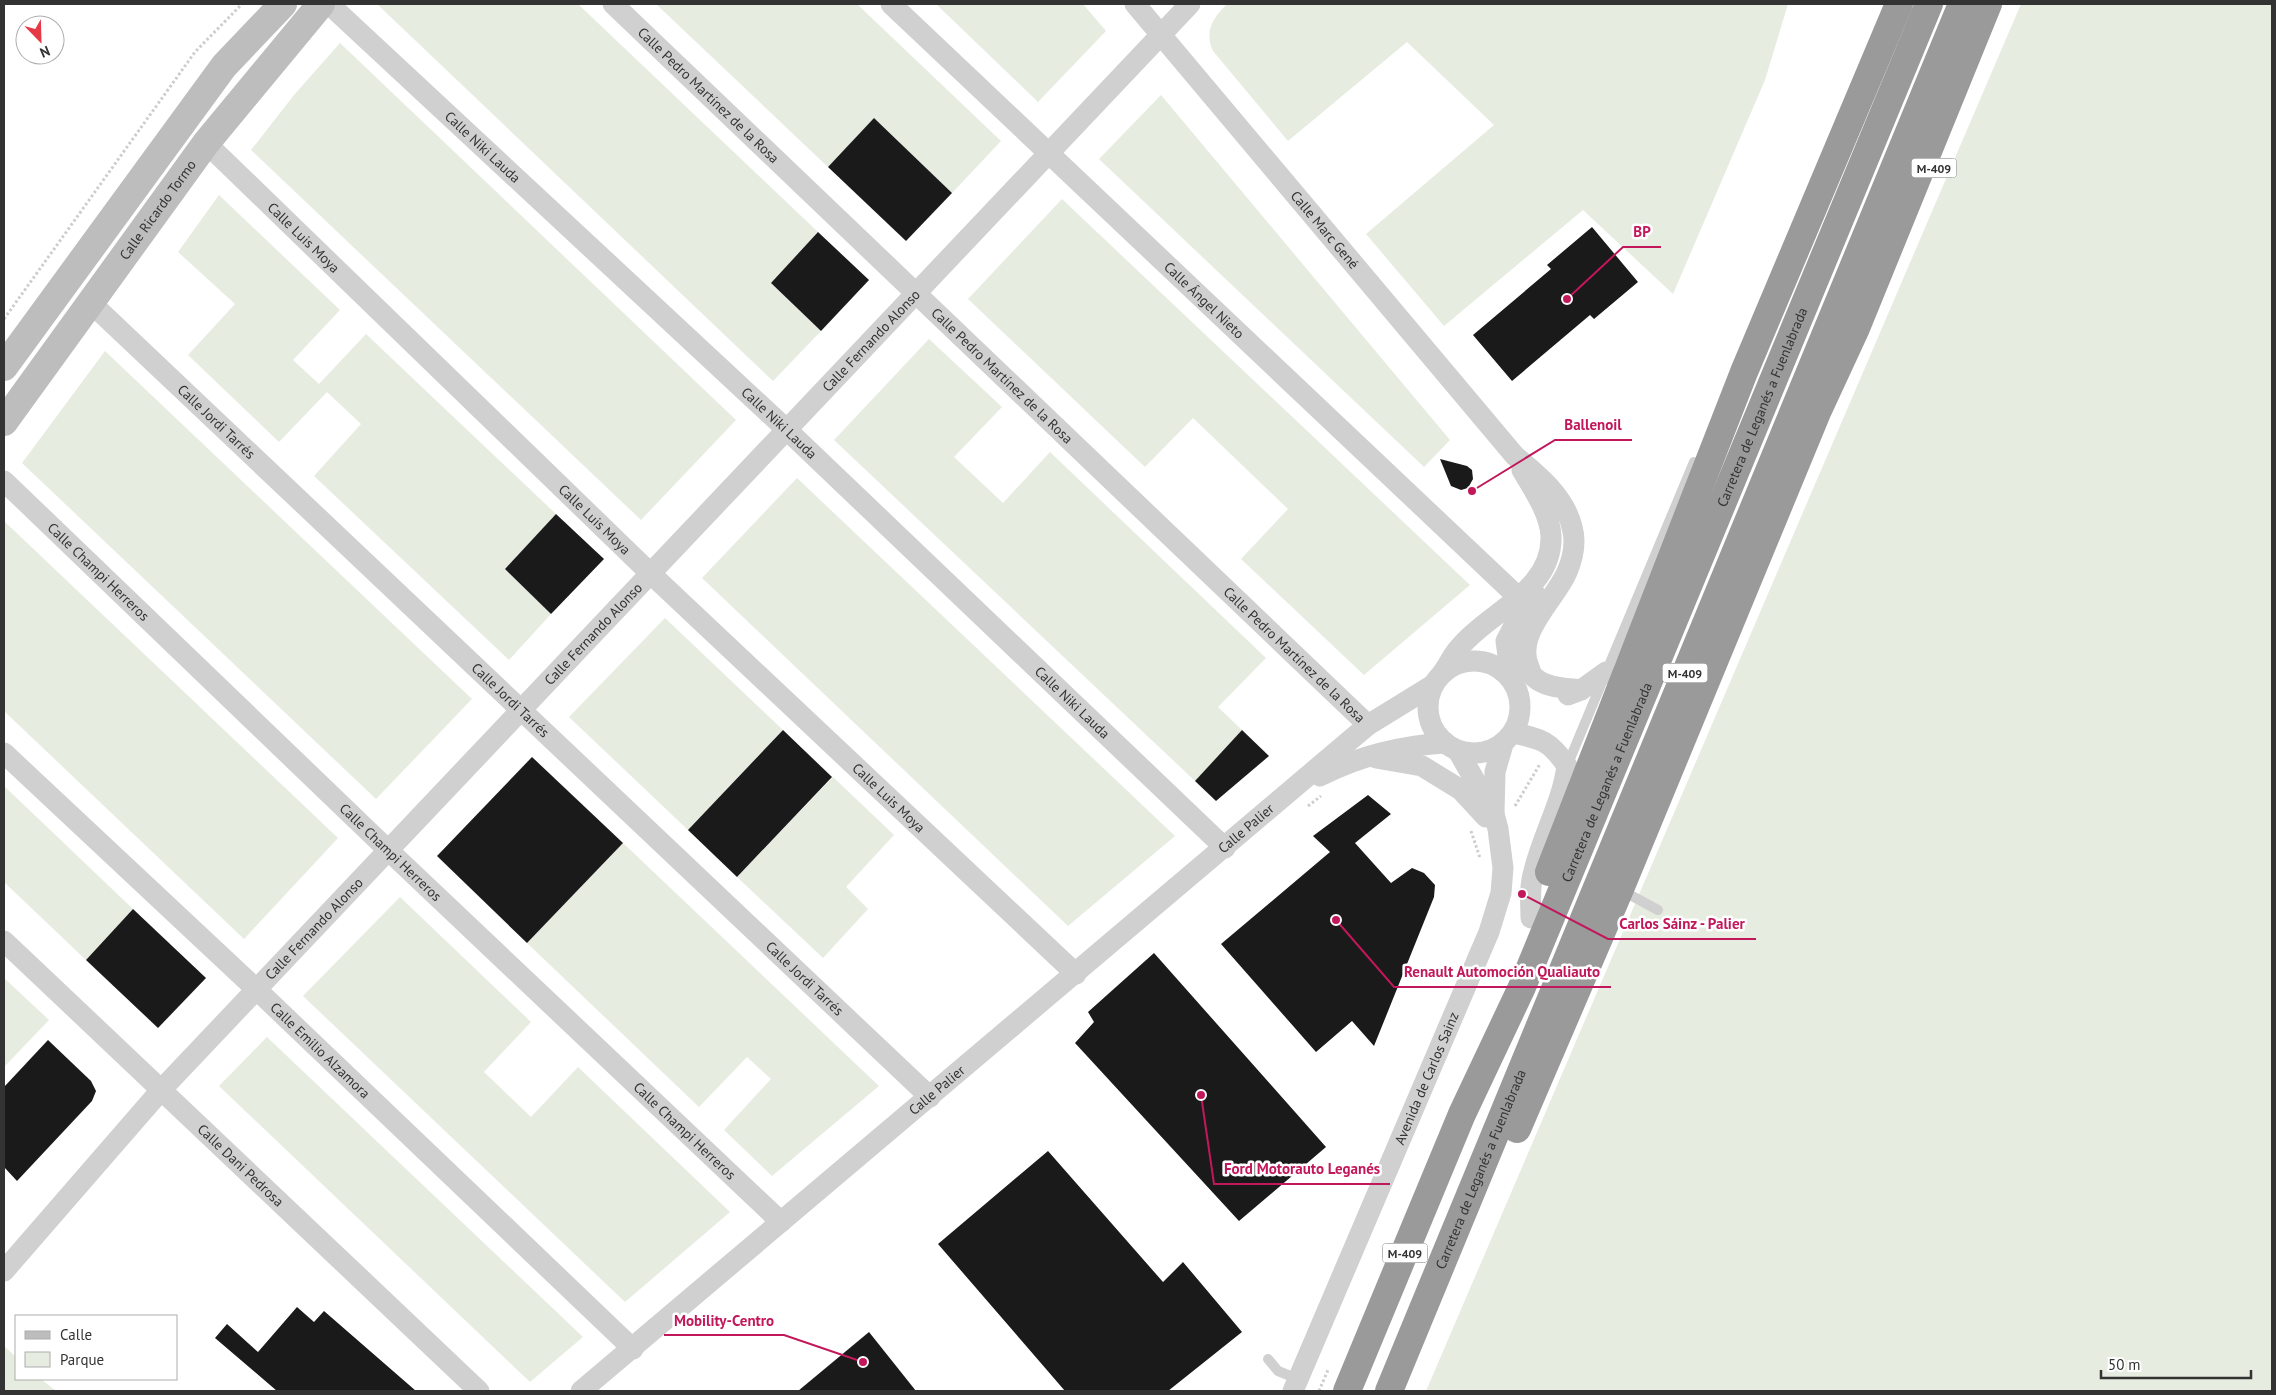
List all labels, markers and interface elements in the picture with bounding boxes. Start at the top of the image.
north arrow [15,15,65,65]
street label: Calle Pedro Martínez de la Rosa [634,23,783,167]
text: N [37,42,53,62]
street label: Calle Niki Lauda [441,107,525,187]
street label: Calle Ricardo Tormo [115,156,200,263]
road number: M-409 [1912,158,1956,178]
street label: Calle Marc Gené [1287,187,1363,273]
street label: Calle Luis Moya [264,199,344,277]
callout: BP [1623,217,1661,247]
text: BP [1633,222,1651,241]
street label: Calle Ángel Nieto [1160,258,1248,342]
street label: Calle Fernando Alonso [818,286,924,396]
street label: Calle Pedro Martínez de la Rosa [928,304,1077,447]
street label: Carretera de Leganés a Fuenlabrada [1713,305,1811,510]
street label: Calle Jordi Tarrés [174,380,259,463]
street label: Calle Niki Lauda [738,383,821,463]
callout: Ballenoil [1555,410,1632,440]
text: Ballenoil [1564,415,1622,434]
street label: Calle Luis Moya [555,480,635,558]
street label: Calle Champi Herreros [44,519,153,625]
street label: Calle Fernando Alonso [540,579,646,689]
street label: Calle Pedro Martínez de la Rosa [1220,583,1369,726]
street label: Calle Jordi Tarrés [468,659,553,741]
street label: Calle Niki Lauda [1031,662,1114,742]
road number: M-409 [1662,664,1708,682]
street label: Carretera de Leganés a Fuenlabrada [1557,680,1656,885]
street label: Calle Luis Moya [849,759,929,836]
street label: Calle Champi Herreros [336,799,446,905]
street label: Calle Palier [1214,799,1278,857]
street label: Calle Fernando Alonso [261,874,367,984]
callout: Carlos Sáinz - Palier [1608,909,1756,939]
text: Carlos Sáinz - Palier [1619,914,1746,933]
street label: Calle Jordi Tarrés [762,937,847,1020]
callout: Renault Automoción Qualiauto [1394,957,1611,987]
text: Renault Automoción Qualiauto [1404,962,1600,981]
street label: Calle Emilio Alzamora [267,998,374,1102]
street label: Avenida de Carlos Sainz [1390,1009,1463,1147]
street label: Calle Palier [905,1061,969,1119]
street label: Carretera de Leganés a Fuenlabrada [1431,1067,1530,1272]
street label: Calle Champi Herreros [630,1078,740,1184]
street label: Calle Dani Pedrosa [194,1120,288,1210]
callout: Ford Motorauto Leganés [1214,1154,1390,1184]
text: Ford Motorauto Leganés [1224,1159,1380,1178]
road number: M-409 [1382,1244,1428,1262]
callout: Mobility-Centro [664,1305,784,1335]
text: Mobility-Centro [674,1311,774,1330]
legend [15,1315,178,1380]
text: Calle [60,1325,92,1344]
scale bar [2101,1348,2251,1380]
text: Parque [60,1350,104,1369]
text: 50 m [2108,1355,2141,1374]

